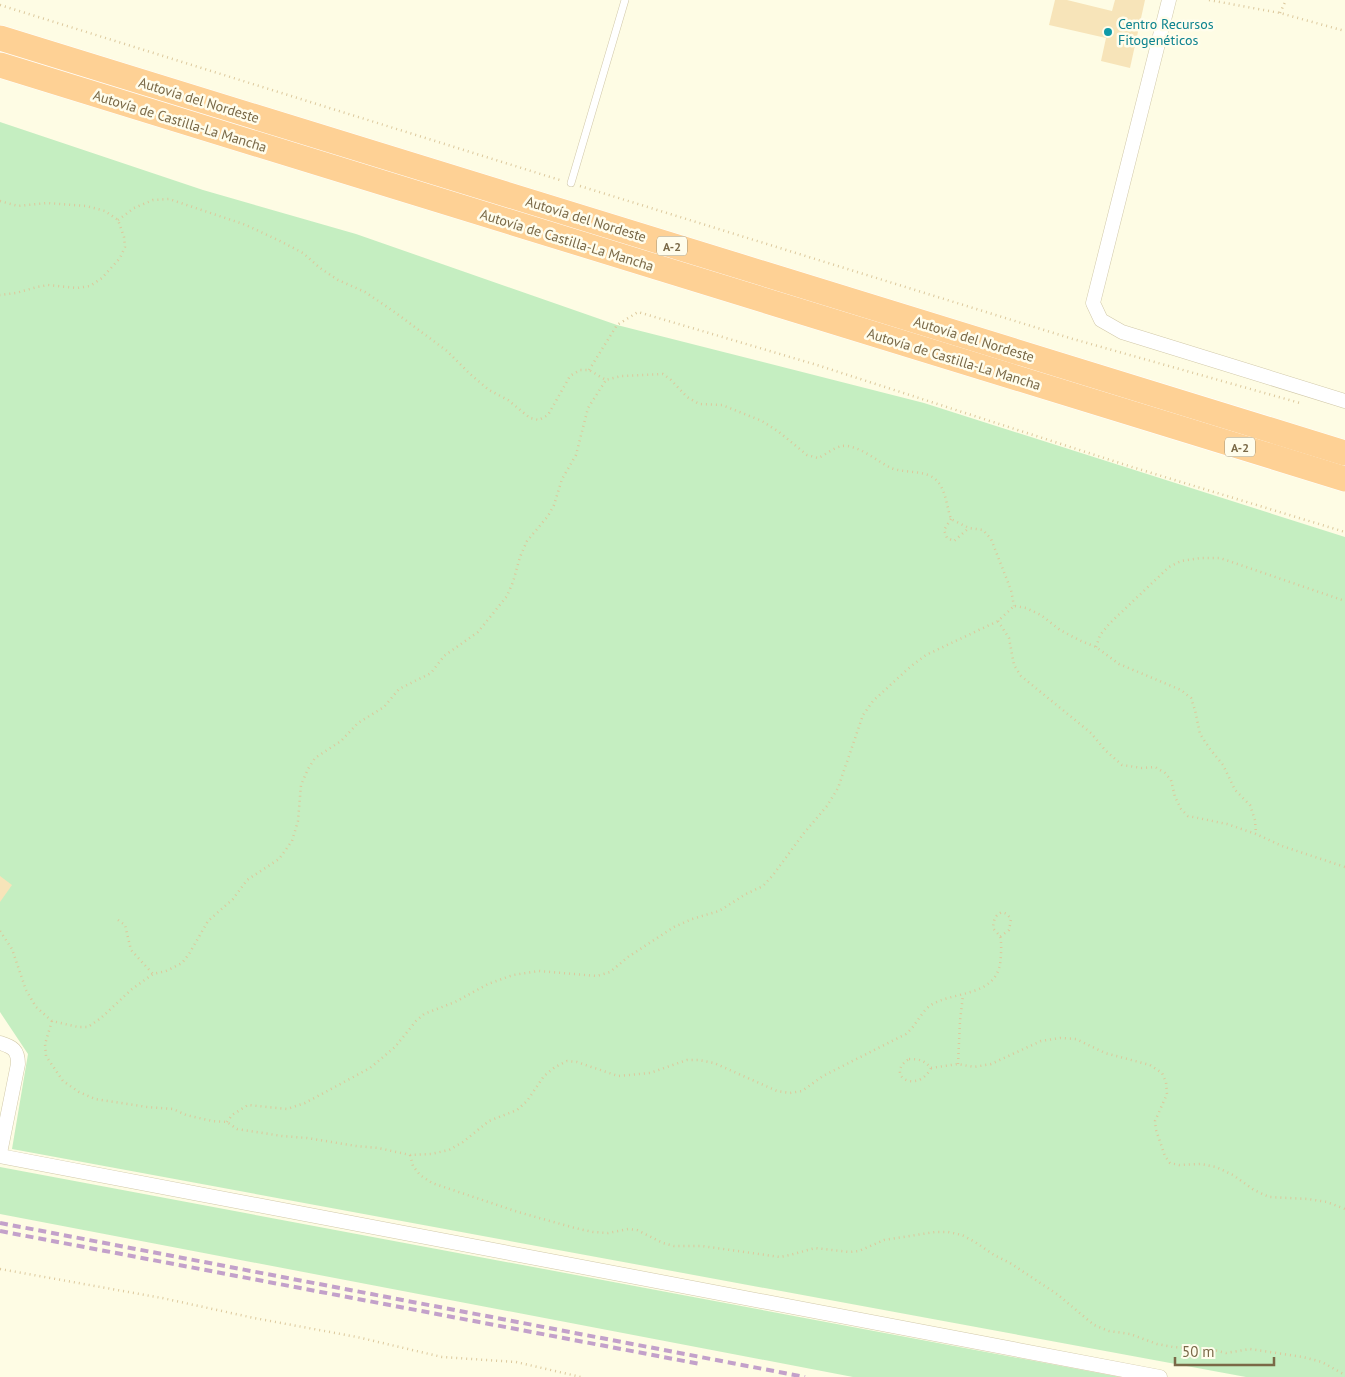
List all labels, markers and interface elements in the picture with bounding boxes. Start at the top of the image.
place label: Centro Recursos Fitogenéticos [1118,15,1214,49]
marker: Centro Recursos Fitogenéticos [1102,26,1114,38]
street label: Autovía del Nordeste [136,73,262,127]
street label: Autovía de Castilla-La Mancha [91,86,269,156]
street label: Autovía del Nordeste [523,192,649,246]
street label: Autovía de Castilla-La Mancha [478,205,656,275]
road number: A-2 [657,237,687,256]
street label: Autovía del Nordeste [911,312,1037,366]
street label: Autovía de Castilla-La Mancha [865,324,1043,394]
road number: A-2 [1225,438,1255,457]
scale bar [1175,1334,1274,1366]
text: 50 m [1182,1342,1215,1361]

